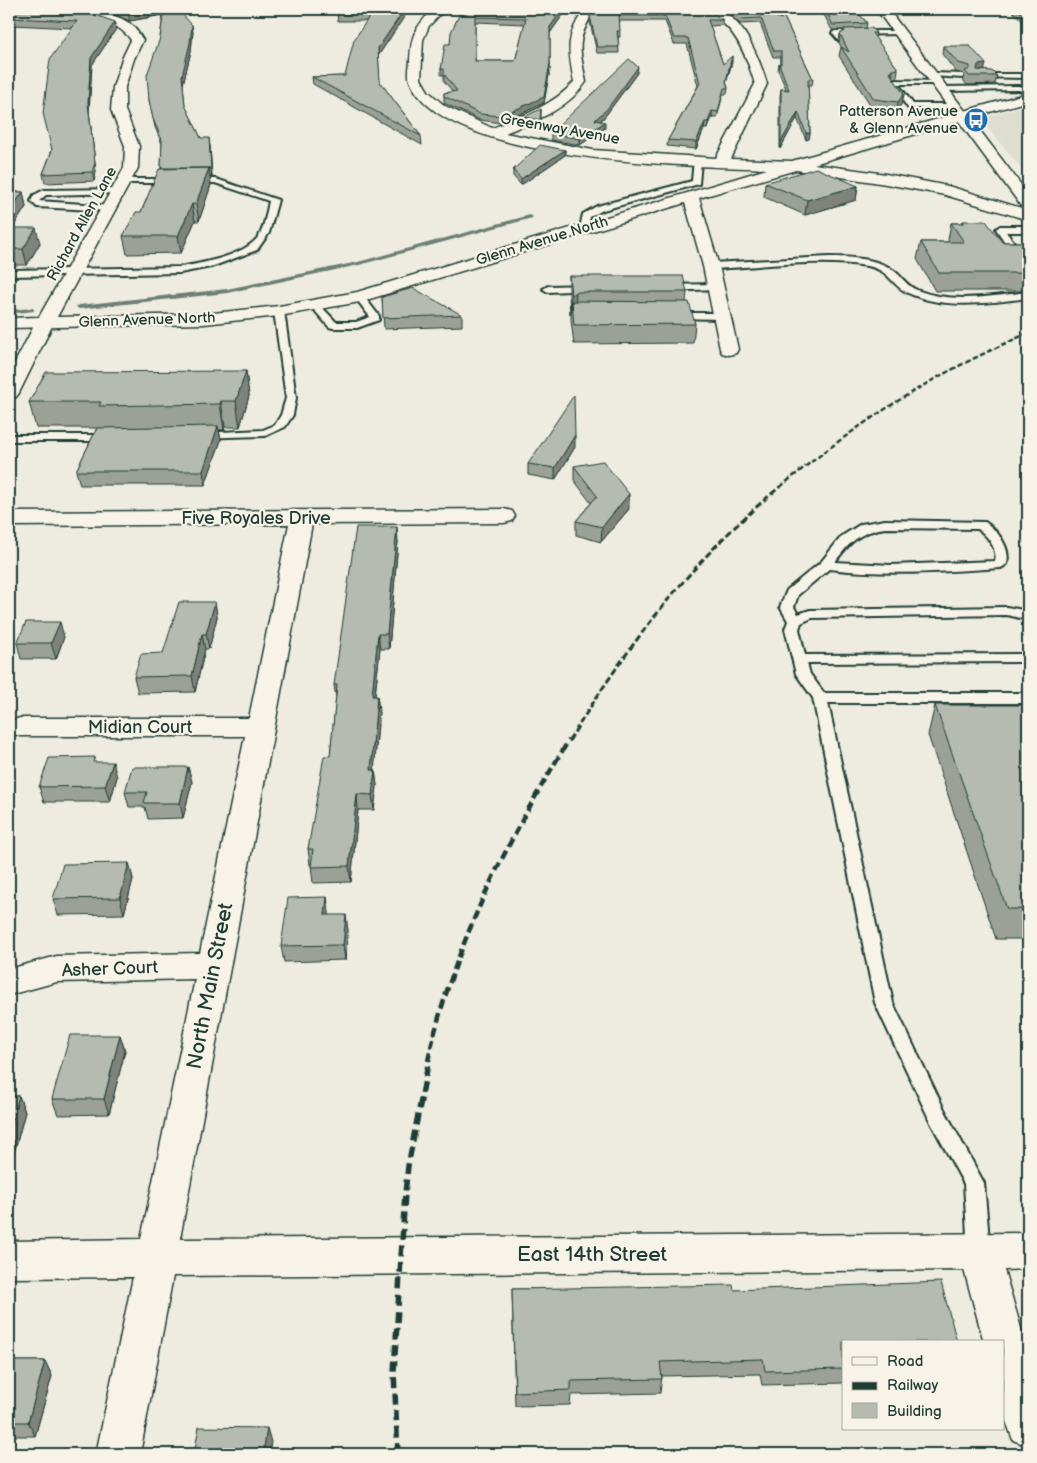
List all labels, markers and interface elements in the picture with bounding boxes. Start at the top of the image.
place label: Patterson Avenue & Glenn Avenue [839,102,958,138]
bus stop icon: Patterson Avenue & Glenn Avenue [963,107,989,133]
street label: Greenway Avenue [499,109,621,149]
street label: Richard Allen Lane [43,163,121,285]
street label: Glenn Avenue North [474,212,610,270]
street label: Glenn Avenue North [78,308,216,332]
street label: Five Royales Drive [181,508,331,529]
street label: Midian Court [88,717,193,738]
street label: North Main Street [182,900,238,1071]
street label: Asher Court [61,957,159,981]
street label: East 14th Street [517,1242,668,1267]
legend [842,1340,1004,1430]
text: Road [887,1352,923,1371]
text: Railway [887,1376,938,1395]
text: Building [887,1402,942,1421]

